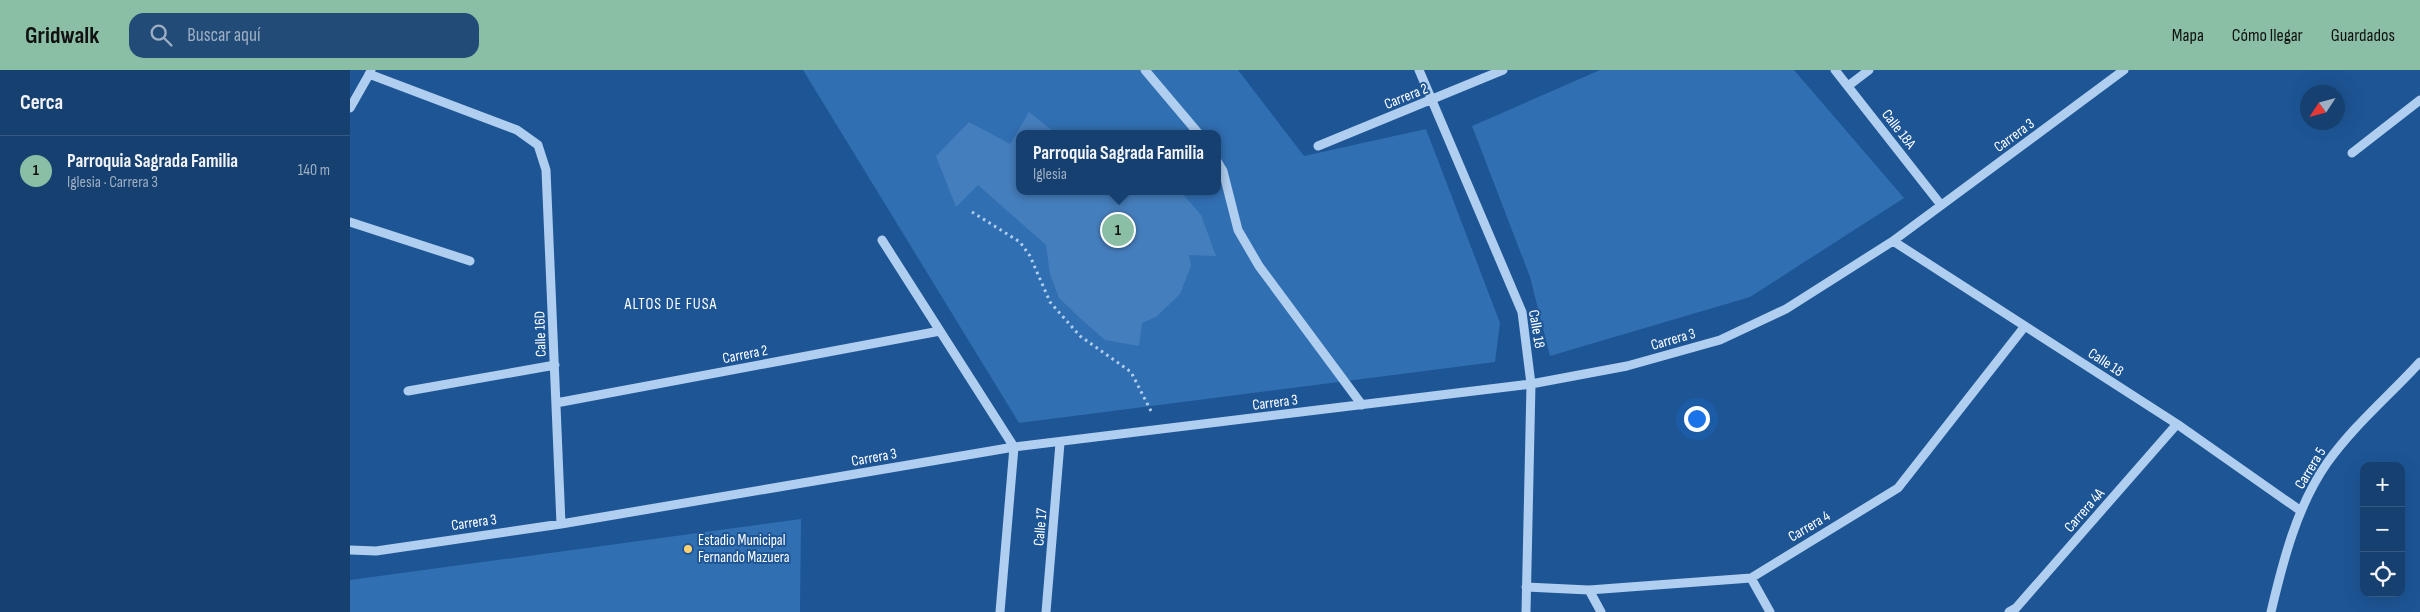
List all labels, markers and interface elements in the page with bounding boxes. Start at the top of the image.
search box [129,13,479,58]
text: Gridwalk [25,21,99,50]
icon: search [147,21,175,49]
text: Buscar aquí [187,24,260,47]
text: Mapa [2172,25,2204,46]
text: Cómo llegar [2232,25,2303,46]
text: Guardados [2331,25,2395,46]
street label: Carrera 2 [1381,79,1431,114]
north arrow [2300,85,2345,130]
text: Cerca [20,90,63,115]
street label: Calle 18A [1877,106,1920,153]
street label: Carrera 3 [1990,114,2038,157]
popup [1016,130,1221,195]
text: Parroquia Sagrada Familia [1033,142,1204,165]
text: Parroquia Sagrada Familia [67,150,238,173]
text: 1 [33,161,39,180]
text: 140 m [298,161,330,180]
text: Iglesia [1033,165,1067,184]
text: Iglesia · Carrera 3 [67,173,158,192]
pin: 1 [1102,211,1134,249]
district label: ALTOS DE FUSA [624,295,717,314]
street label: Calle 18 [1524,308,1549,350]
street label: Calle 16D [530,311,551,357]
street label: Carrera 3 [1649,324,1698,355]
street label: Carrera 2 [721,341,769,368]
street label: Calle 18 [2084,344,2127,381]
street label: Carrera 3 [1251,390,1299,415]
your location [1684,406,1710,432]
street label: Carrera 3 [850,444,898,471]
street label: Carrera 5 [2291,444,2330,493]
map controls [2360,462,2405,597]
button: + [2360,462,2405,507]
street label: Carrera 4A [2060,484,2109,536]
street label: Calle 17 [1029,507,1052,547]
street label: Carrera 4 [1785,507,1834,546]
button: − [2360,507,2405,552]
street label: Carrera 3 [450,510,498,535]
place label: Estadio Municipal Fernando Mazuera [698,531,790,567]
marker: Estadio Municipal Fernando Mazuera [682,543,694,555]
button: locate [2360,552,2405,597]

